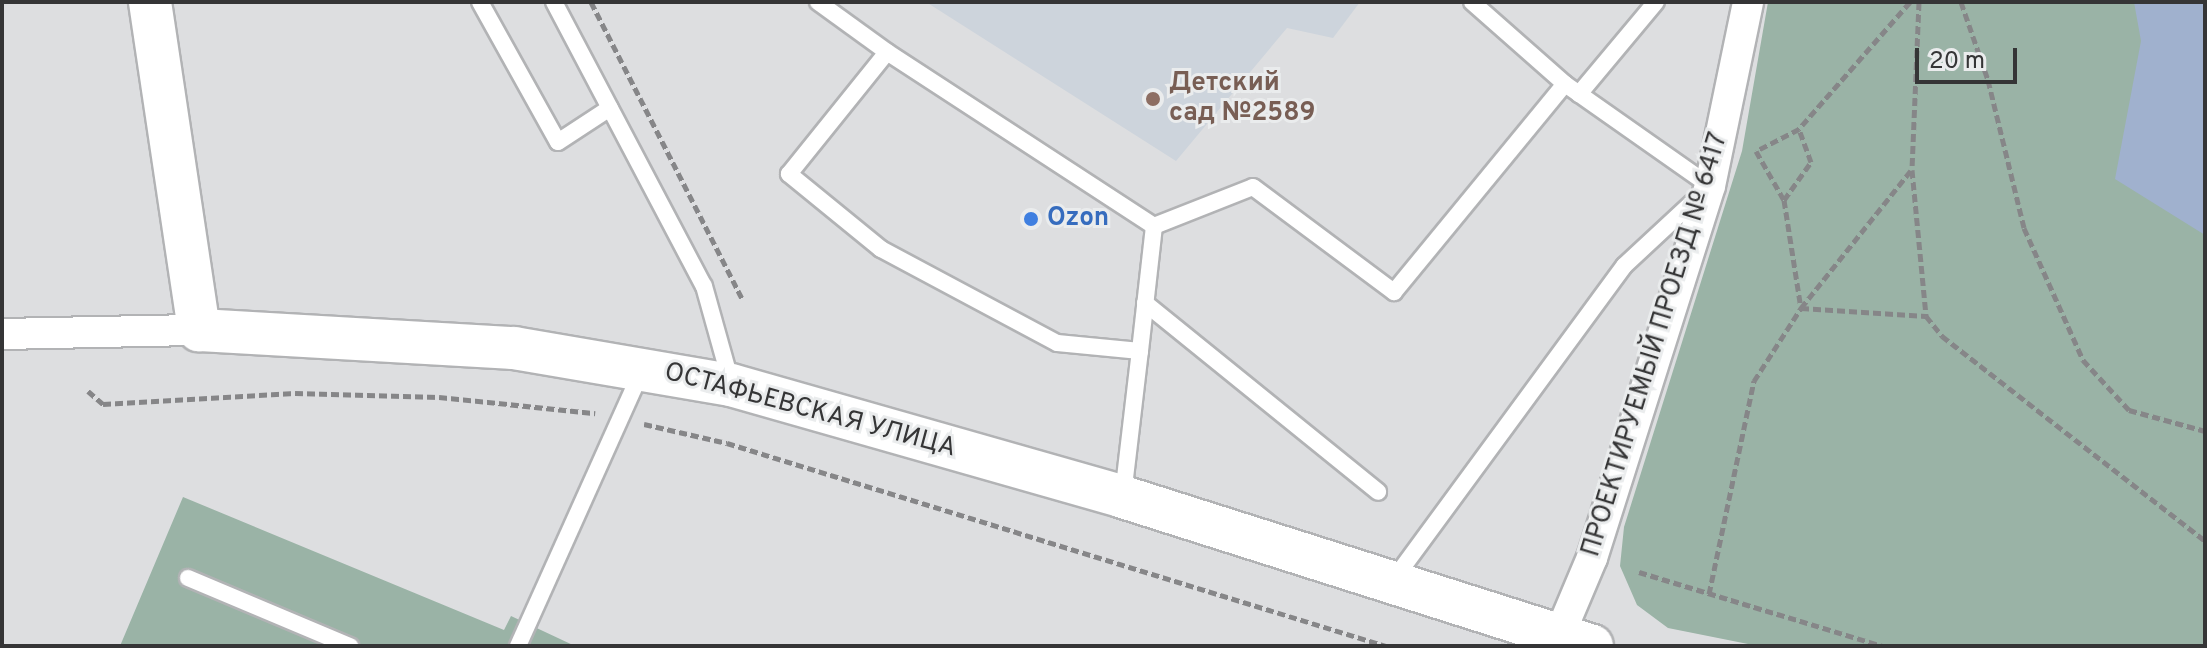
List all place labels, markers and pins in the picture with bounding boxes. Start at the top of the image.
place label: Детский сад №2589 [1169,68,1316,130]
marker: Детский сад №2589 [1144,90,1162,108]
place label: Ozon [1047,203,1109,235]
marker: Ozon [1022,210,1040,228]

